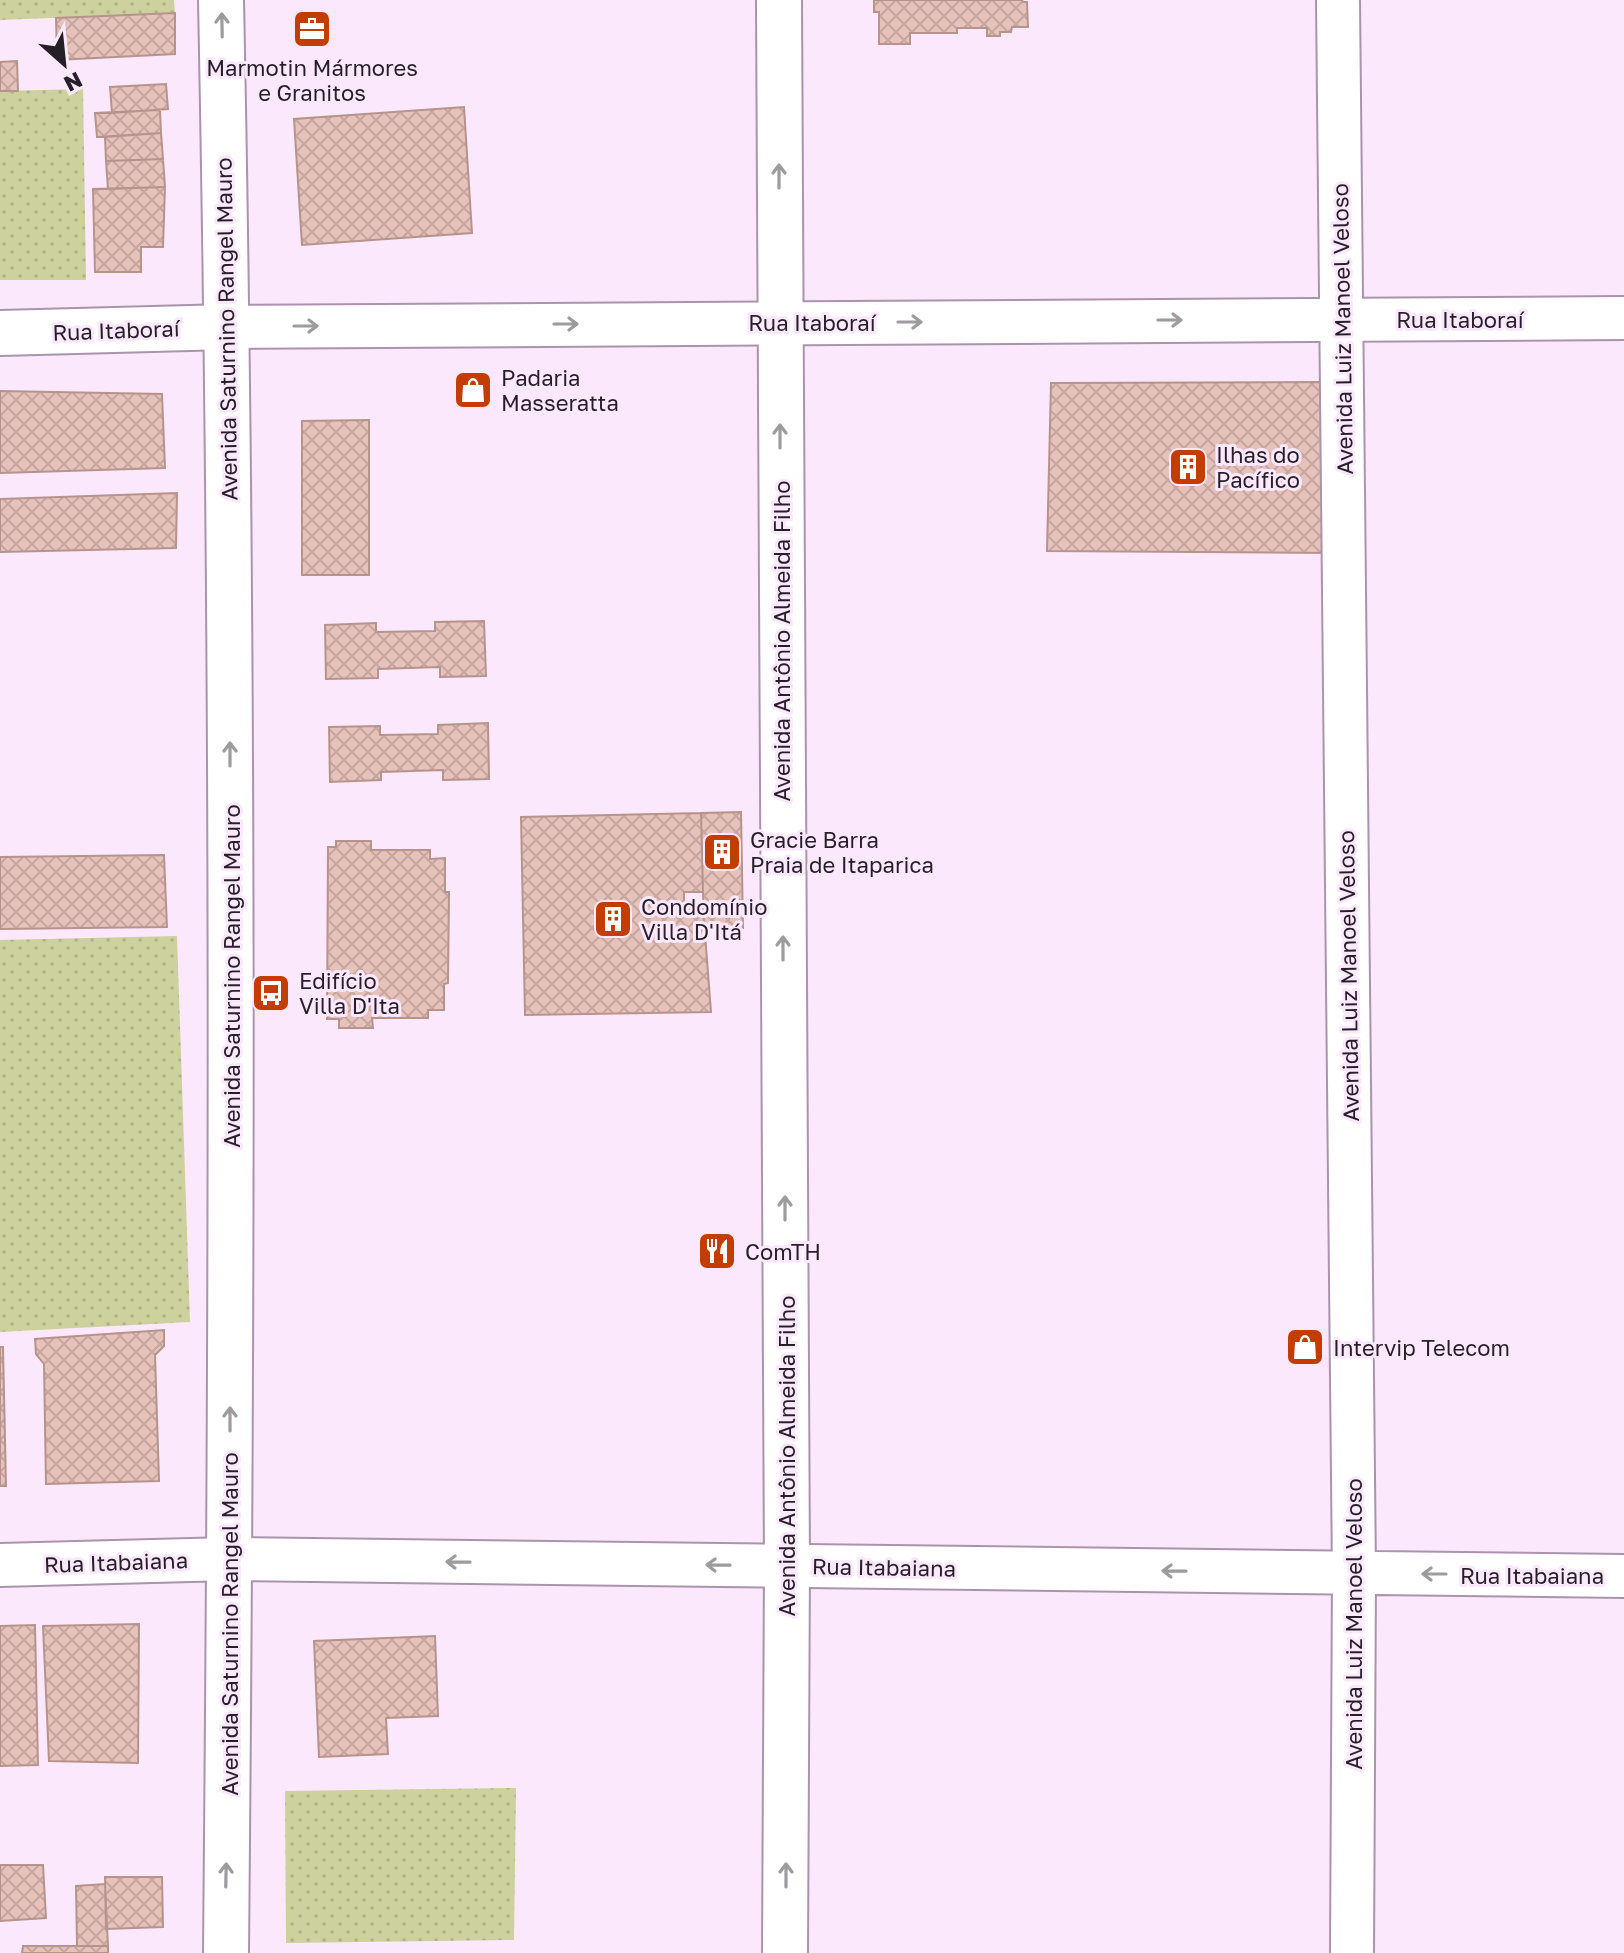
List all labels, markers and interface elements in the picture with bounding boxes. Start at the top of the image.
office icon: Marmotin Mármores e Granitos [291,8,333,50]
one-way arrow [214,12,230,39]
north arrow [24,24,104,104]
place label: Marmotin Mármores e Granitos [206,54,418,106]
text: N [60,66,87,98]
street label: Avenida Saturnino Rangel Mauro [210,157,242,501]
one-way arrow [771,163,787,190]
street label: Avenida Luiz Manoel Veloso [1326,183,1358,475]
street label: Rua Itaboraí [1396,306,1526,333]
street label: Rua Itaboraí [748,309,878,336]
one-way arrow [1156,312,1183,328]
street label: Rua Itaboraí [52,314,182,346]
one-way arrow [896,314,923,330]
one-way arrow [552,316,579,332]
one-way arrow [292,318,319,334]
place label: Padaria Masseratta [501,364,619,416]
shop icon: Padaria Masseratta [452,369,494,411]
one-way arrow [772,423,788,450]
place label: Ilhas do Pacífico [1216,441,1300,493]
building icon: Ilhas do Pacífico [1167,446,1209,488]
street label: Avenida Antônio Almeida Filho [768,481,795,801]
one-way arrow [222,741,238,768]
street label: Avenida Saturnino Rangel Mauro [218,804,245,1148]
place label: Gracie Barra Praia de Itaparica [750,826,934,878]
street label: Avenida Luiz Manoel Veloso [1332,830,1364,1122]
building icon: Gracie Barra Praia de Itaparica [701,831,743,873]
place label: Condomínio Villa D'Itá [641,893,767,945]
building icon: Condomínio Villa D'Itá [592,898,634,940]
one-way arrow [775,935,791,962]
place label: Edifício Villa D'Ita [299,967,400,1019]
bus stop icon: Edifício Villa D'Ita [250,972,292,1014]
one-way arrow [777,1195,793,1222]
restaurant icon: ComTH [696,1230,738,1272]
place label: ComTH [745,1238,821,1265]
street label: Avenida Antônio Almeida Filho [773,1296,800,1616]
shop icon: Intervip Telecom [1284,1326,1326,1368]
place label: Intervip Telecom [1333,1334,1510,1361]
one-way arrow [222,1406,238,1433]
street label: Avenida Saturnino Rangel Mauro [216,1452,243,1796]
street label: Avenida Luiz Manoel Veloso [1340,1478,1367,1770]
street label: Rua Itabaiana [43,1546,189,1578]
street label: Rua Itabaiana [812,1552,956,1582]
one-way arrow [445,1554,472,1570]
one-way arrow [705,1558,732,1573]
street label: Rua Itabaiana [1460,1562,1604,1589]
one-way arrow [1161,1563,1188,1579]
one-way arrow [1421,1566,1448,1582]
one-way arrow [219,1862,234,1889]
one-way arrow [778,1862,794,1889]

